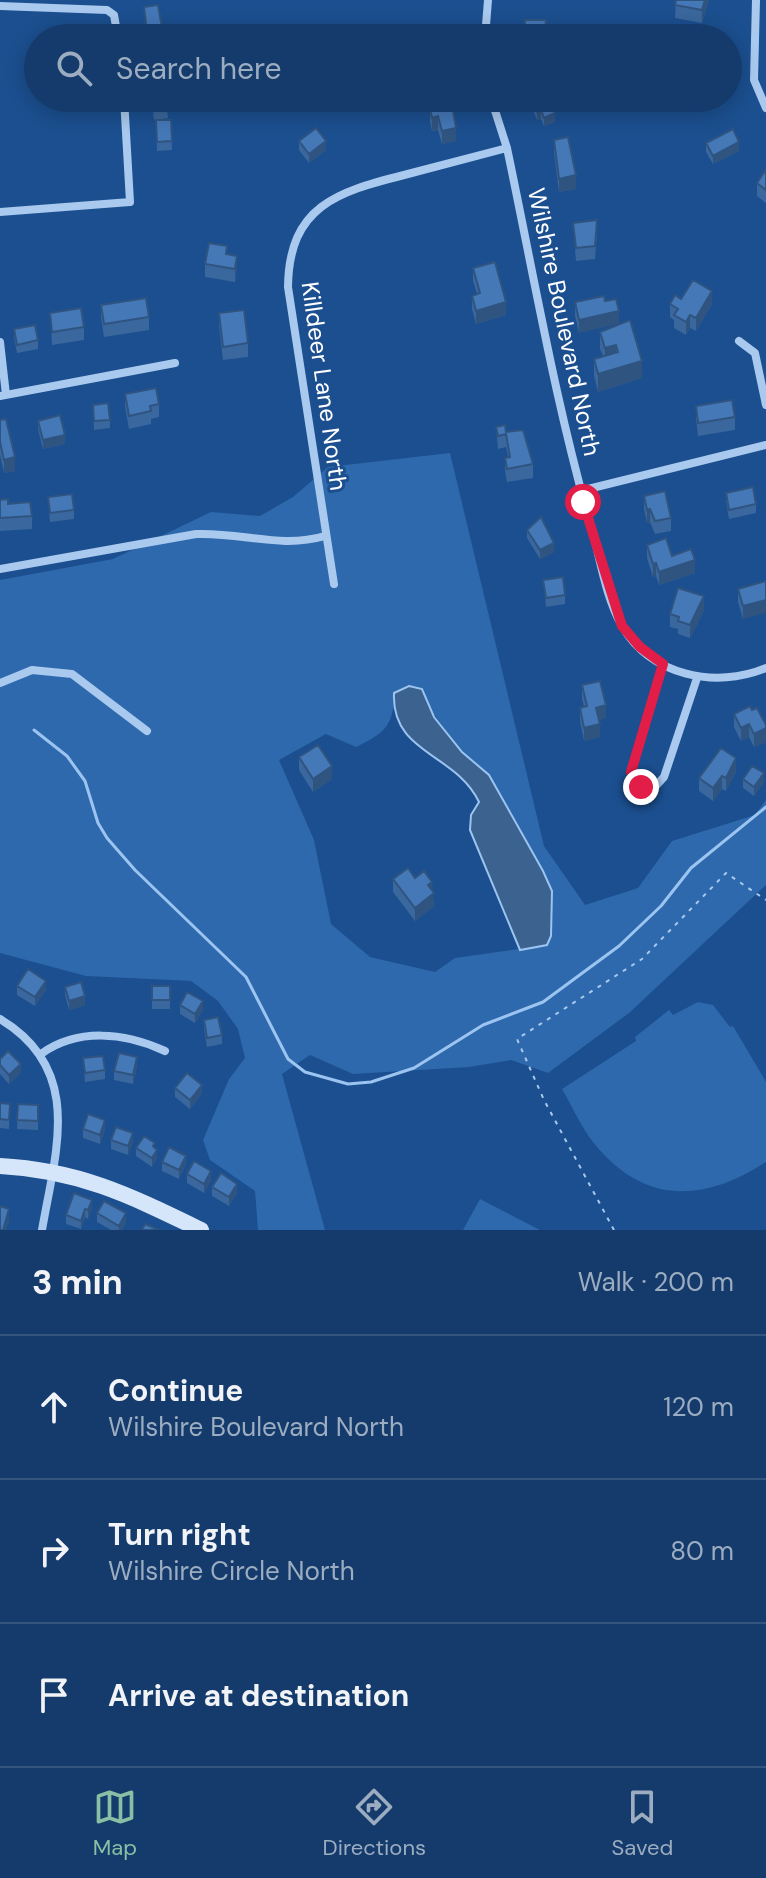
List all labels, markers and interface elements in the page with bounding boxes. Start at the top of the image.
search box [24,24,742,112]
icon: search [52,46,96,90]
text: Search here [116,49,282,88]
street label: Wilshire Boulevard North [521,185,608,459]
street label: Killdeer Lane North [295,280,354,492]
route start [565,484,601,520]
route end [623,769,659,805]
text: 3 min [32,1260,123,1305]
text: Walk · 200 m [578,1265,734,1299]
text: Continue [108,1371,243,1410]
icon: ahead [32,1385,76,1429]
text: 120 m [663,1390,734,1424]
text: Wilshire Boulevard North [108,1410,404,1444]
text: Turn right [108,1515,251,1554]
icon: right [32,1529,76,1573]
text: 80 m [670,1534,734,1568]
text: Wilshire Circle North [108,1554,355,1588]
icon: arrive [32,1673,76,1717]
text: Arrive at destination [108,1676,409,1715]
tab: Map [93,1785,137,1862]
tab: Directions [323,1785,426,1862]
tab: Saved [612,1785,673,1862]

